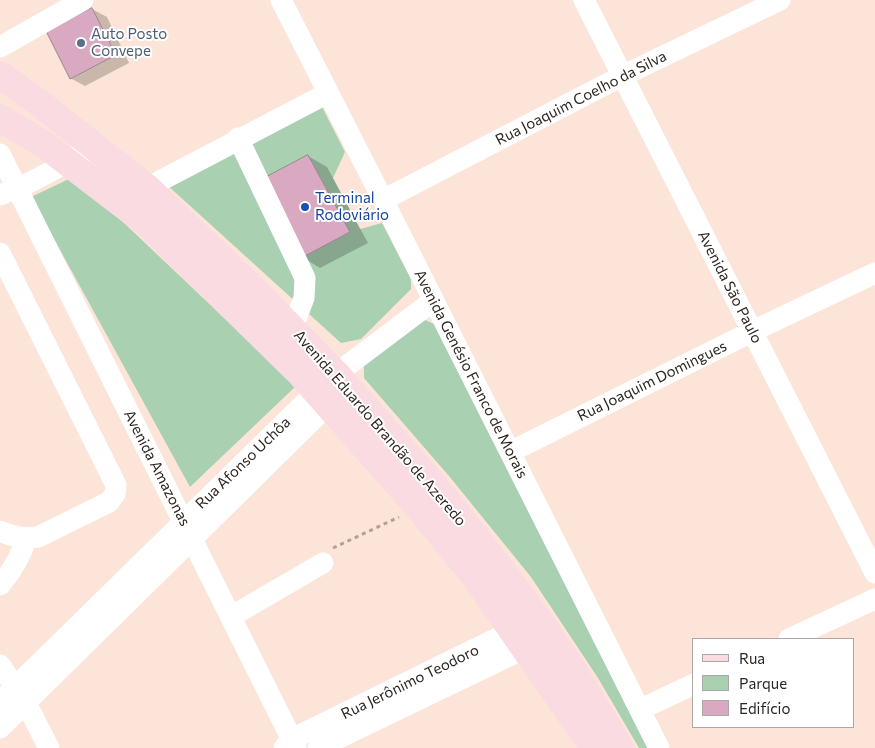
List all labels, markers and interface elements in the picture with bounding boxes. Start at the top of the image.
place label: Auto Posto Convepe [91,25,167,60]
marker: Auto Posto Convepe [75,37,87,49]
street label: Rua Joaquim Coelho da Silva [492,47,670,149]
place label: Terminal Rodoviário [315,189,389,224]
marker: Terminal Rodoviário [299,201,311,213]
street label: Avenida São Paulo [694,228,766,346]
street label: Avenida Genésio Franco de Morais [410,267,532,481]
street label: Avenida Eduardo Brandão de Azeredo [290,326,470,530]
street label: Rua Joaquim Domingues [574,337,730,425]
street label: Avenida Amazonas [120,407,194,529]
street label: Rua Afonso Uchôa [192,413,294,513]
legend [692,638,855,728]
street label: Rua Jerônimo Teodoro [338,641,482,723]
text: Rua [739,649,765,667]
text: Parque [739,674,787,692]
text: Edifício [739,699,790,717]

